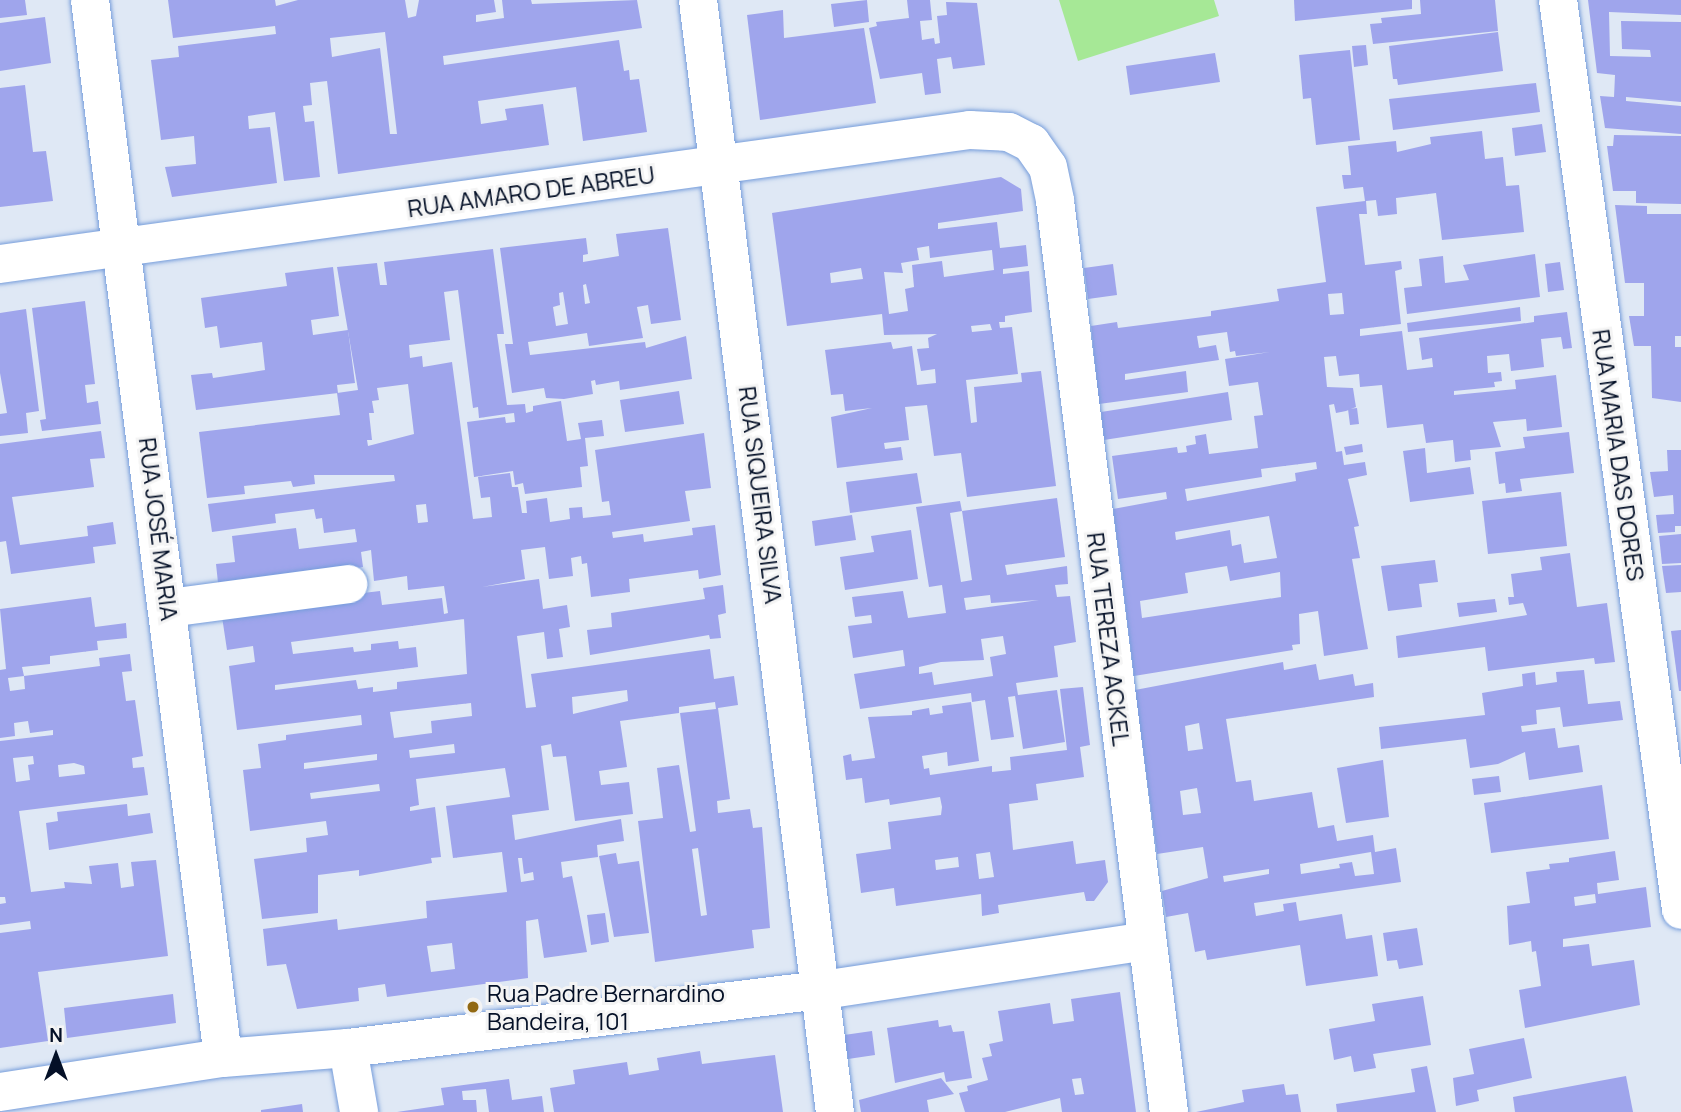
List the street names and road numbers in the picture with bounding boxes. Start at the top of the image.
street label: RUA AMARO DE ABREU [406,159,656,223]
street label: RUA MARIA DAS DORES [1587,327,1651,583]
street label: RUA SIQUEIRA SILVA [733,385,789,605]
street label: RUA JOSÉ MARIA [133,436,185,622]
street label: RUA TEREZA ACKEL [1082,531,1136,747]

